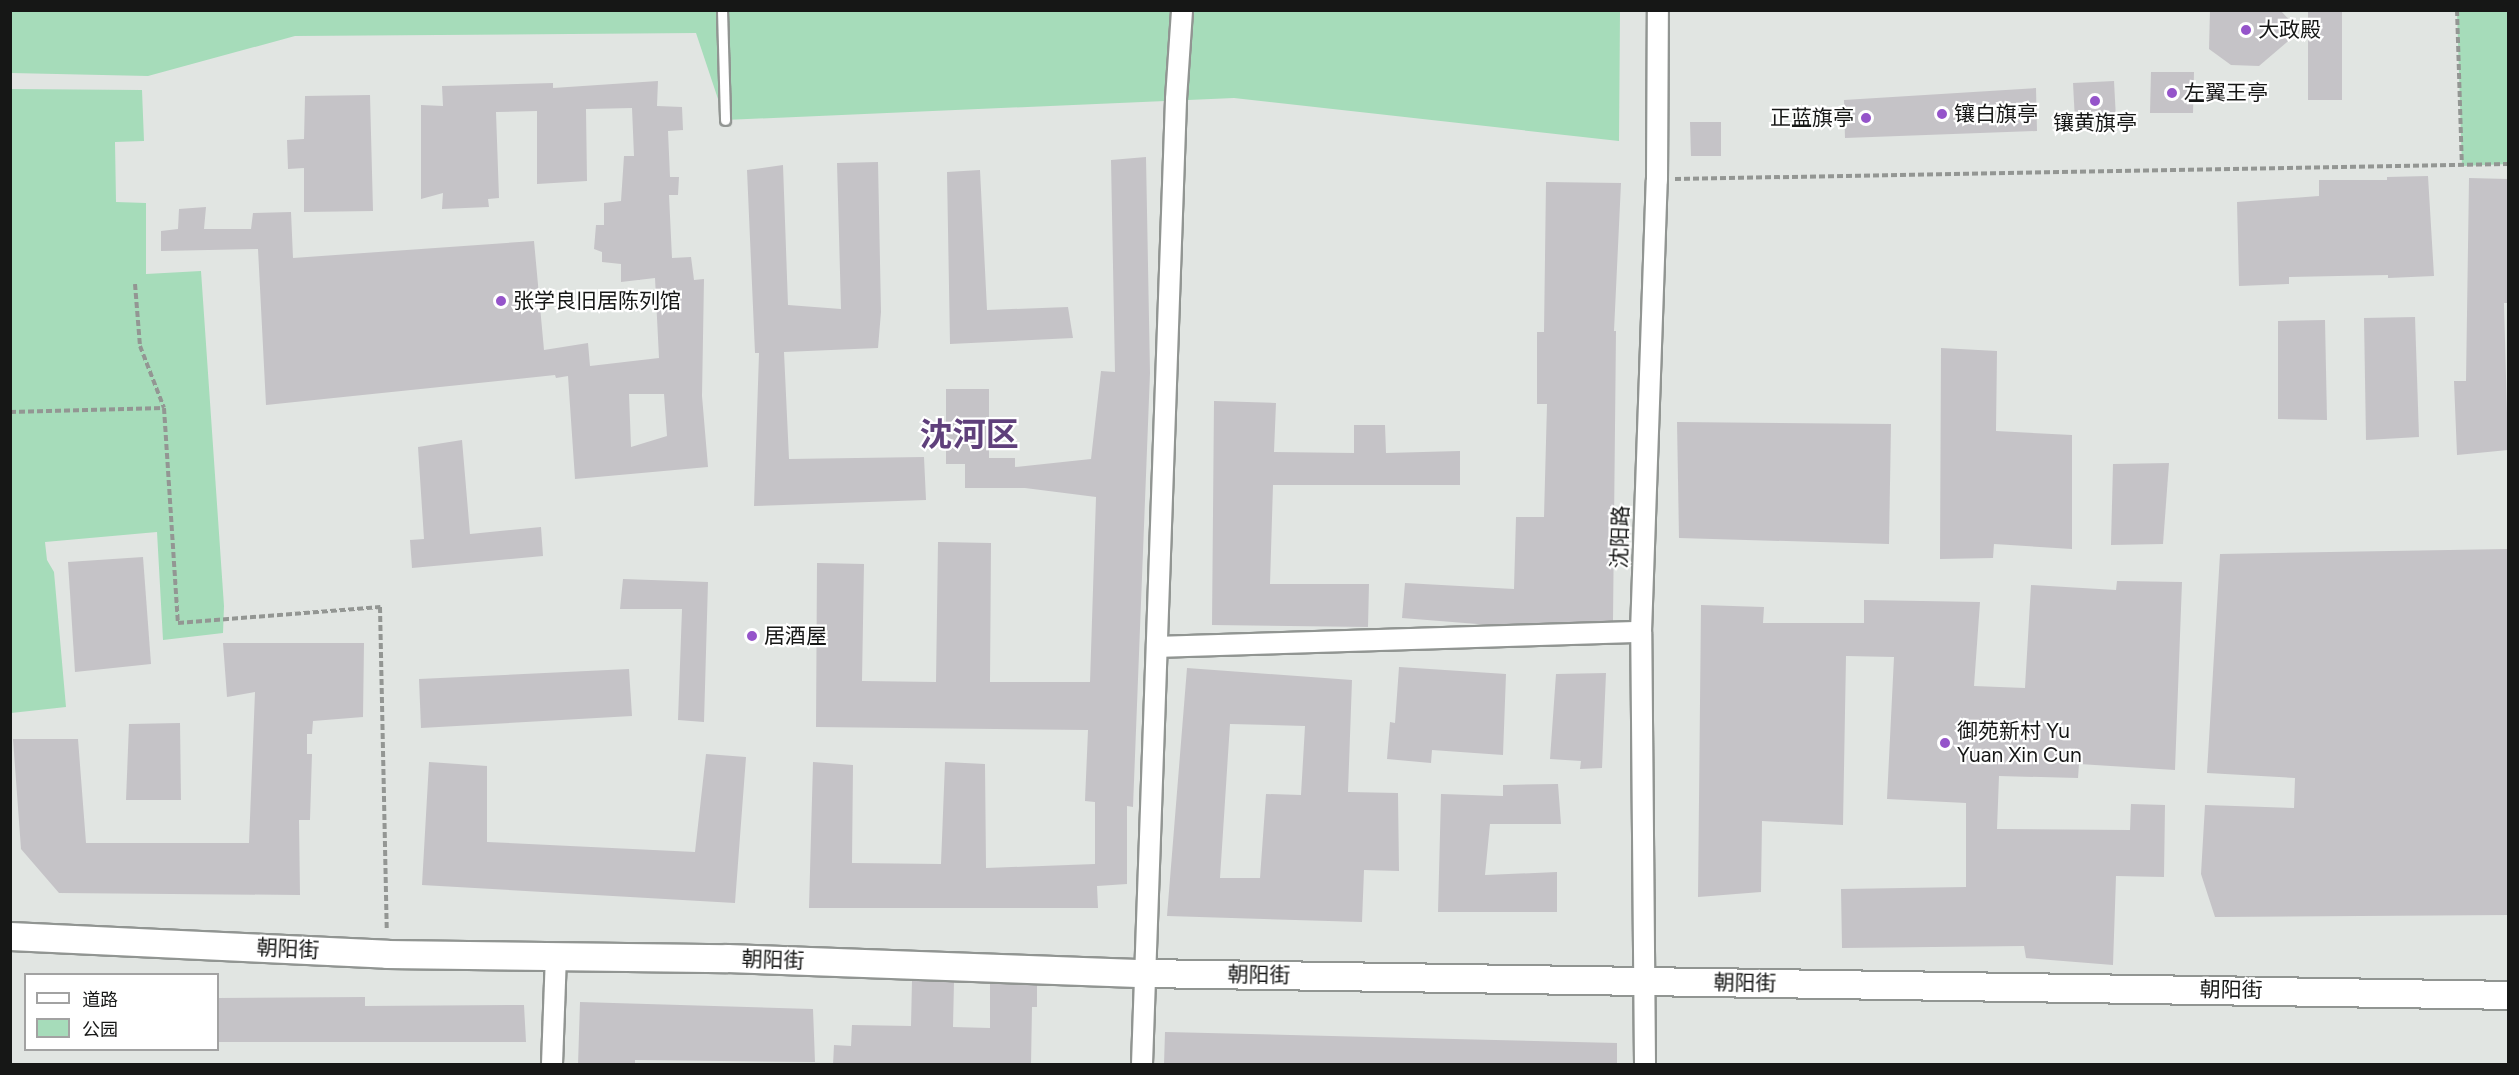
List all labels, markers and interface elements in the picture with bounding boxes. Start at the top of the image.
place label: 大政殿 [2258,17,2321,43]
marker: 大政殿 [2239,23,2253,37]
place label: 左翼王亭 [2184,80,2268,106]
marker: 左翼王亭 [2165,86,2179,100]
marker: 镶黄旗亭 [2088,94,2102,108]
place label: 镶白旗亭 [1954,101,2038,127]
place label: 正蓝旗亭 [1770,105,1854,131]
marker: 镶白旗亭 [1935,107,1949,121]
place label: 镶黄旗亭 [2053,110,2137,136]
marker: 正蓝旗亭 [1859,111,1873,125]
place label: 张学良旧居陈列馆 [513,288,681,314]
marker: 张学良旧居陈列馆 [494,294,508,308]
district label: 沈河区 [920,415,1018,455]
street label: 沈阳路 [1606,505,1634,569]
place label: 居酒屋 [764,623,827,649]
marker: 居酒屋 [745,629,759,643]
place label: 御苑新村 Yu Yuan Xin Cun [1957,718,2082,768]
marker: 御苑新村 Yu Yuan Xin Cun [1938,736,1952,750]
street label: 朝阳街 [256,935,320,963]
street label: 朝阳街 [741,946,805,974]
street label: 朝阳街 [1227,962,1291,988]
street label: 朝阳街 [1713,970,1777,996]
legend [24,973,219,1051]
street label: 朝阳街 [2199,977,2263,1003]
text: 道路 [82,989,118,1011]
text: 公园 [82,1019,118,1041]

